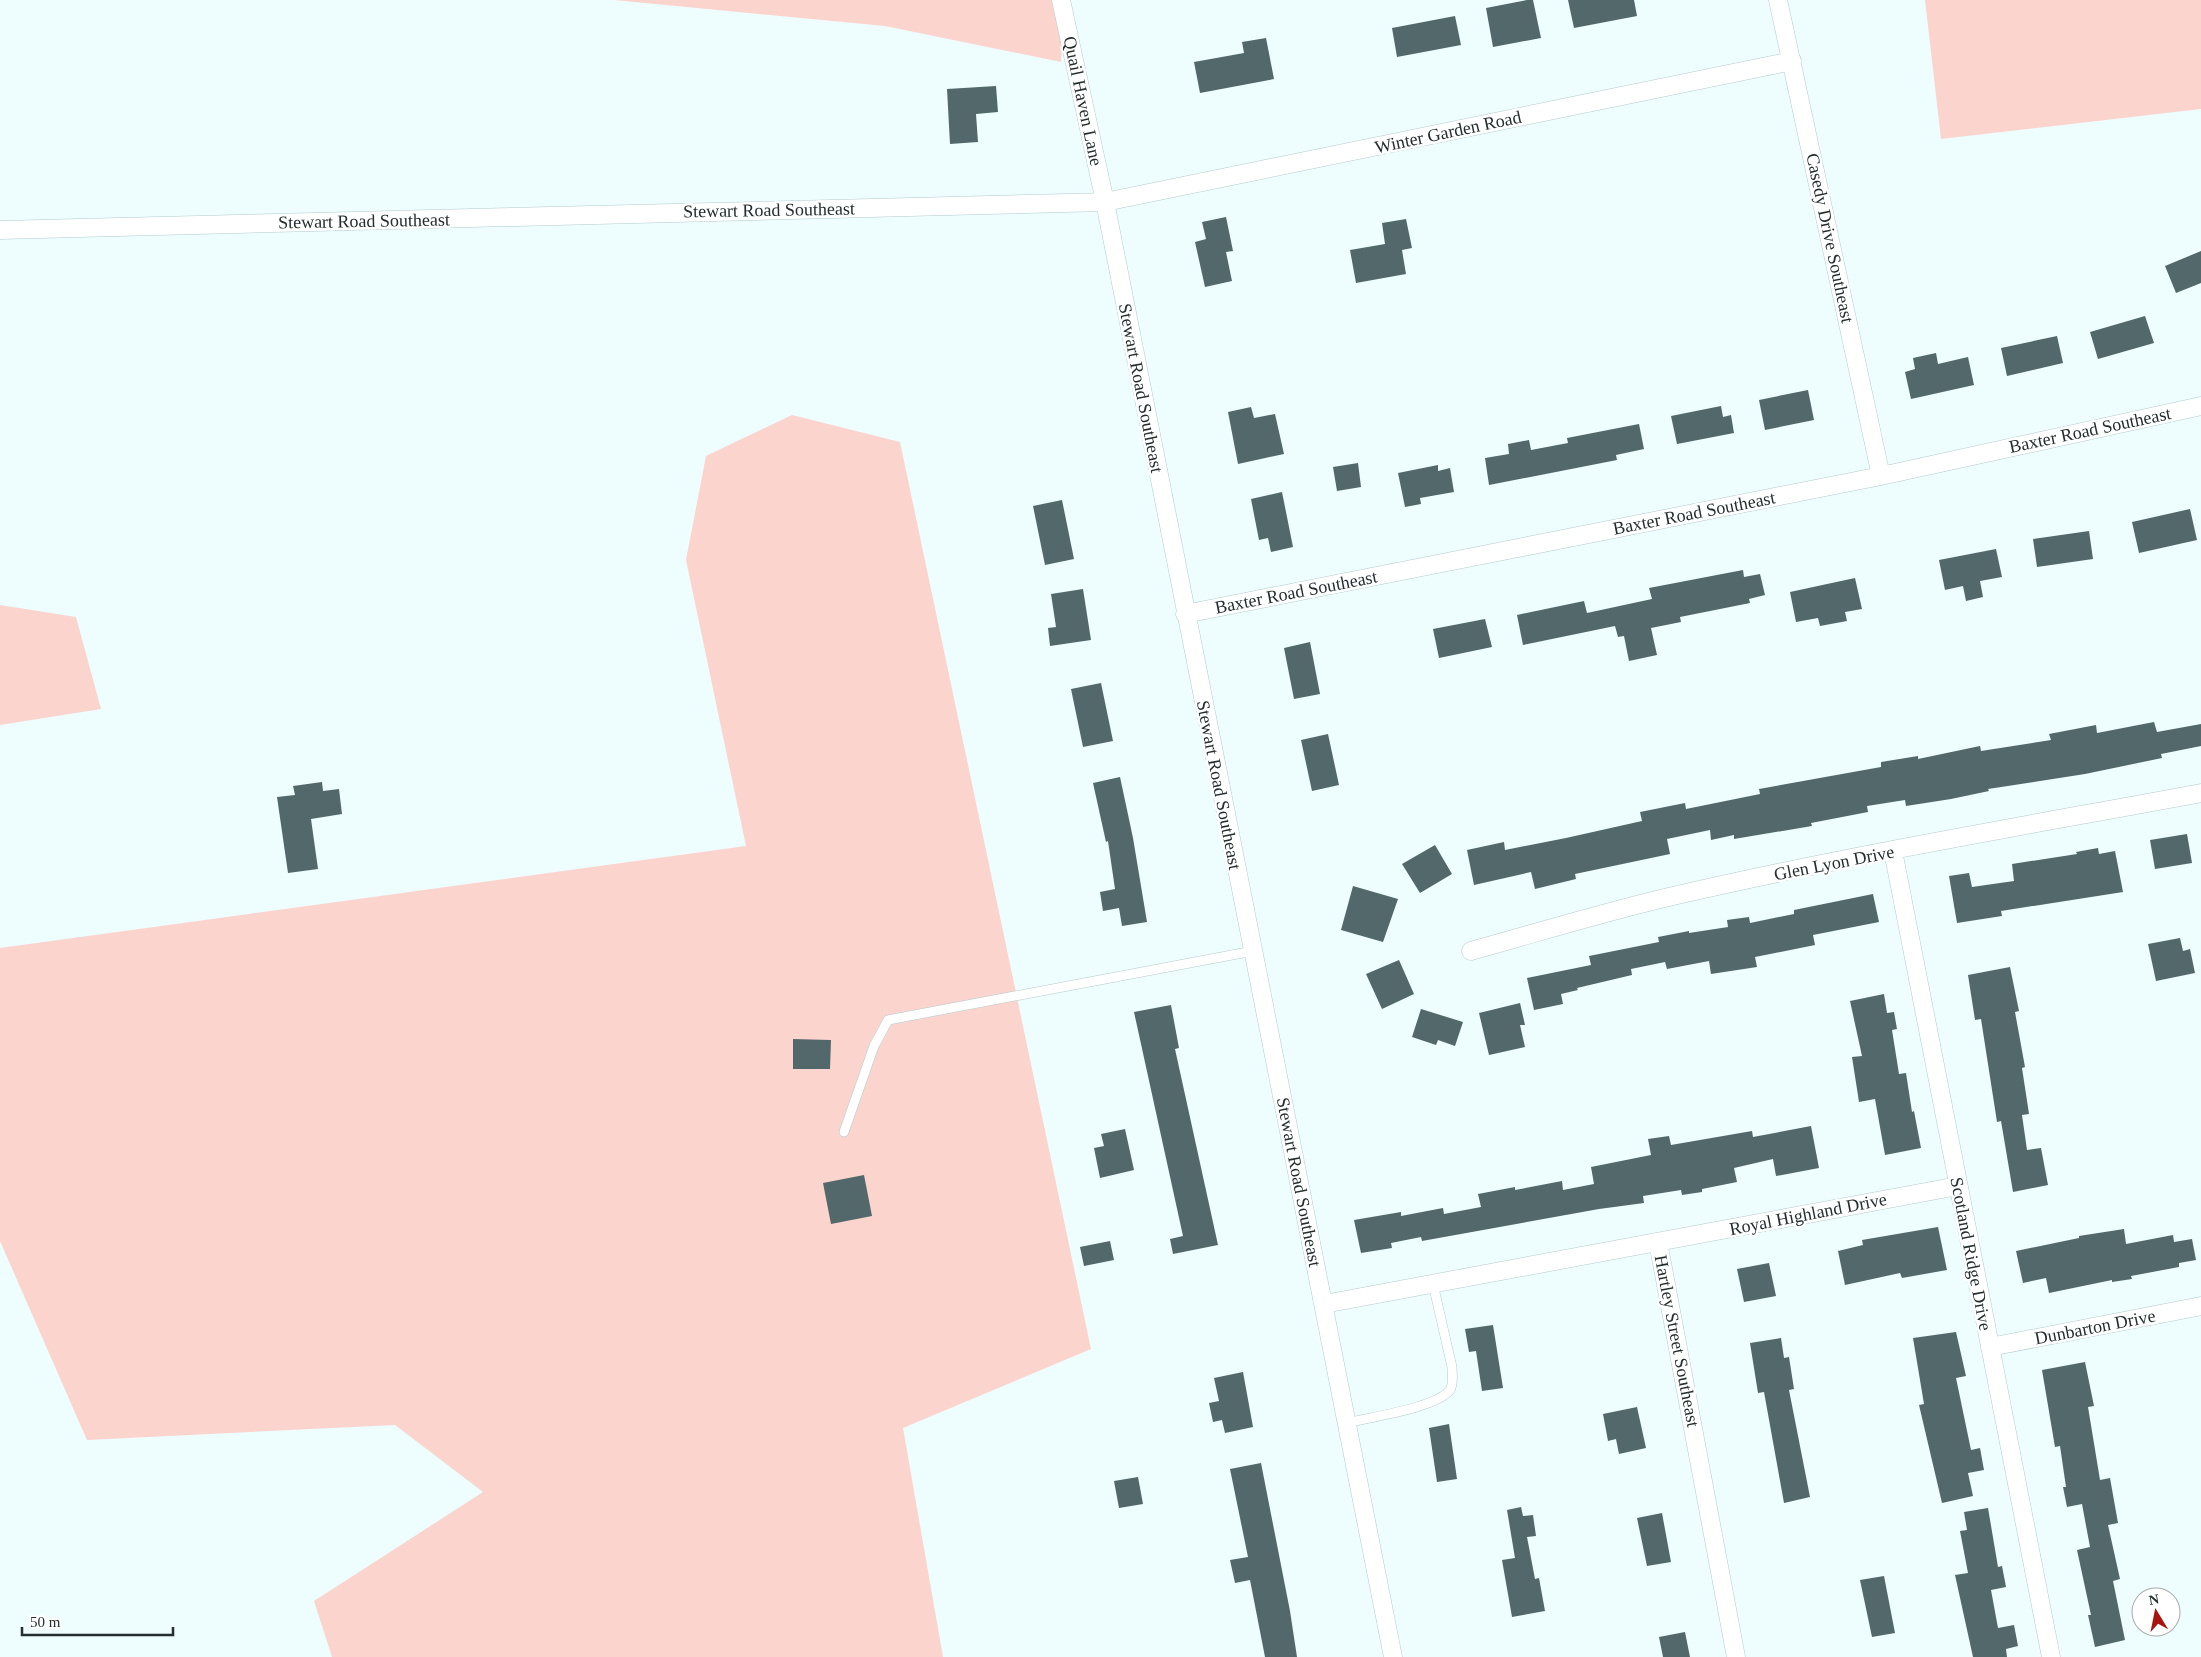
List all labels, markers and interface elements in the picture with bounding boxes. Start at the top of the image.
street label: Quail Haven Lane [1060,34,1106,168]
street label: Winter Garden Road [1373,107,1523,157]
street label: Casedy Drive Southeast [1802,151,1858,325]
street label: Stewart Road Southeast [683,199,855,221]
street label: Stewart Road Southeast [278,210,450,232]
street label: Stewart Road Southeast [1115,302,1167,474]
street label: Baxter Road Southeast [2007,403,2173,457]
street label: Baxter Road Southeast [1611,487,1777,539]
street label: Baxter Road Southeast [1213,566,1379,618]
street label: Stewart Road Southeast [1193,699,1245,871]
street label: Glen Lyon Drive [1772,842,1896,884]
street label: Stewart Road Southeast [1273,1096,1325,1268]
street label: Scotland Ridge Drive [1946,1176,1996,1332]
street label: Royal Highland Drive [1728,1189,1888,1239]
street label: Hartley Street Southeast [1650,1253,1704,1429]
street label: Dunbarton Drive [2033,1305,2157,1349]
north arrow [2131,1587,2181,1637]
text: N [2148,1591,2160,1608]
scale bar [22,1604,174,1636]
text: 50 m [30,1614,61,1630]

